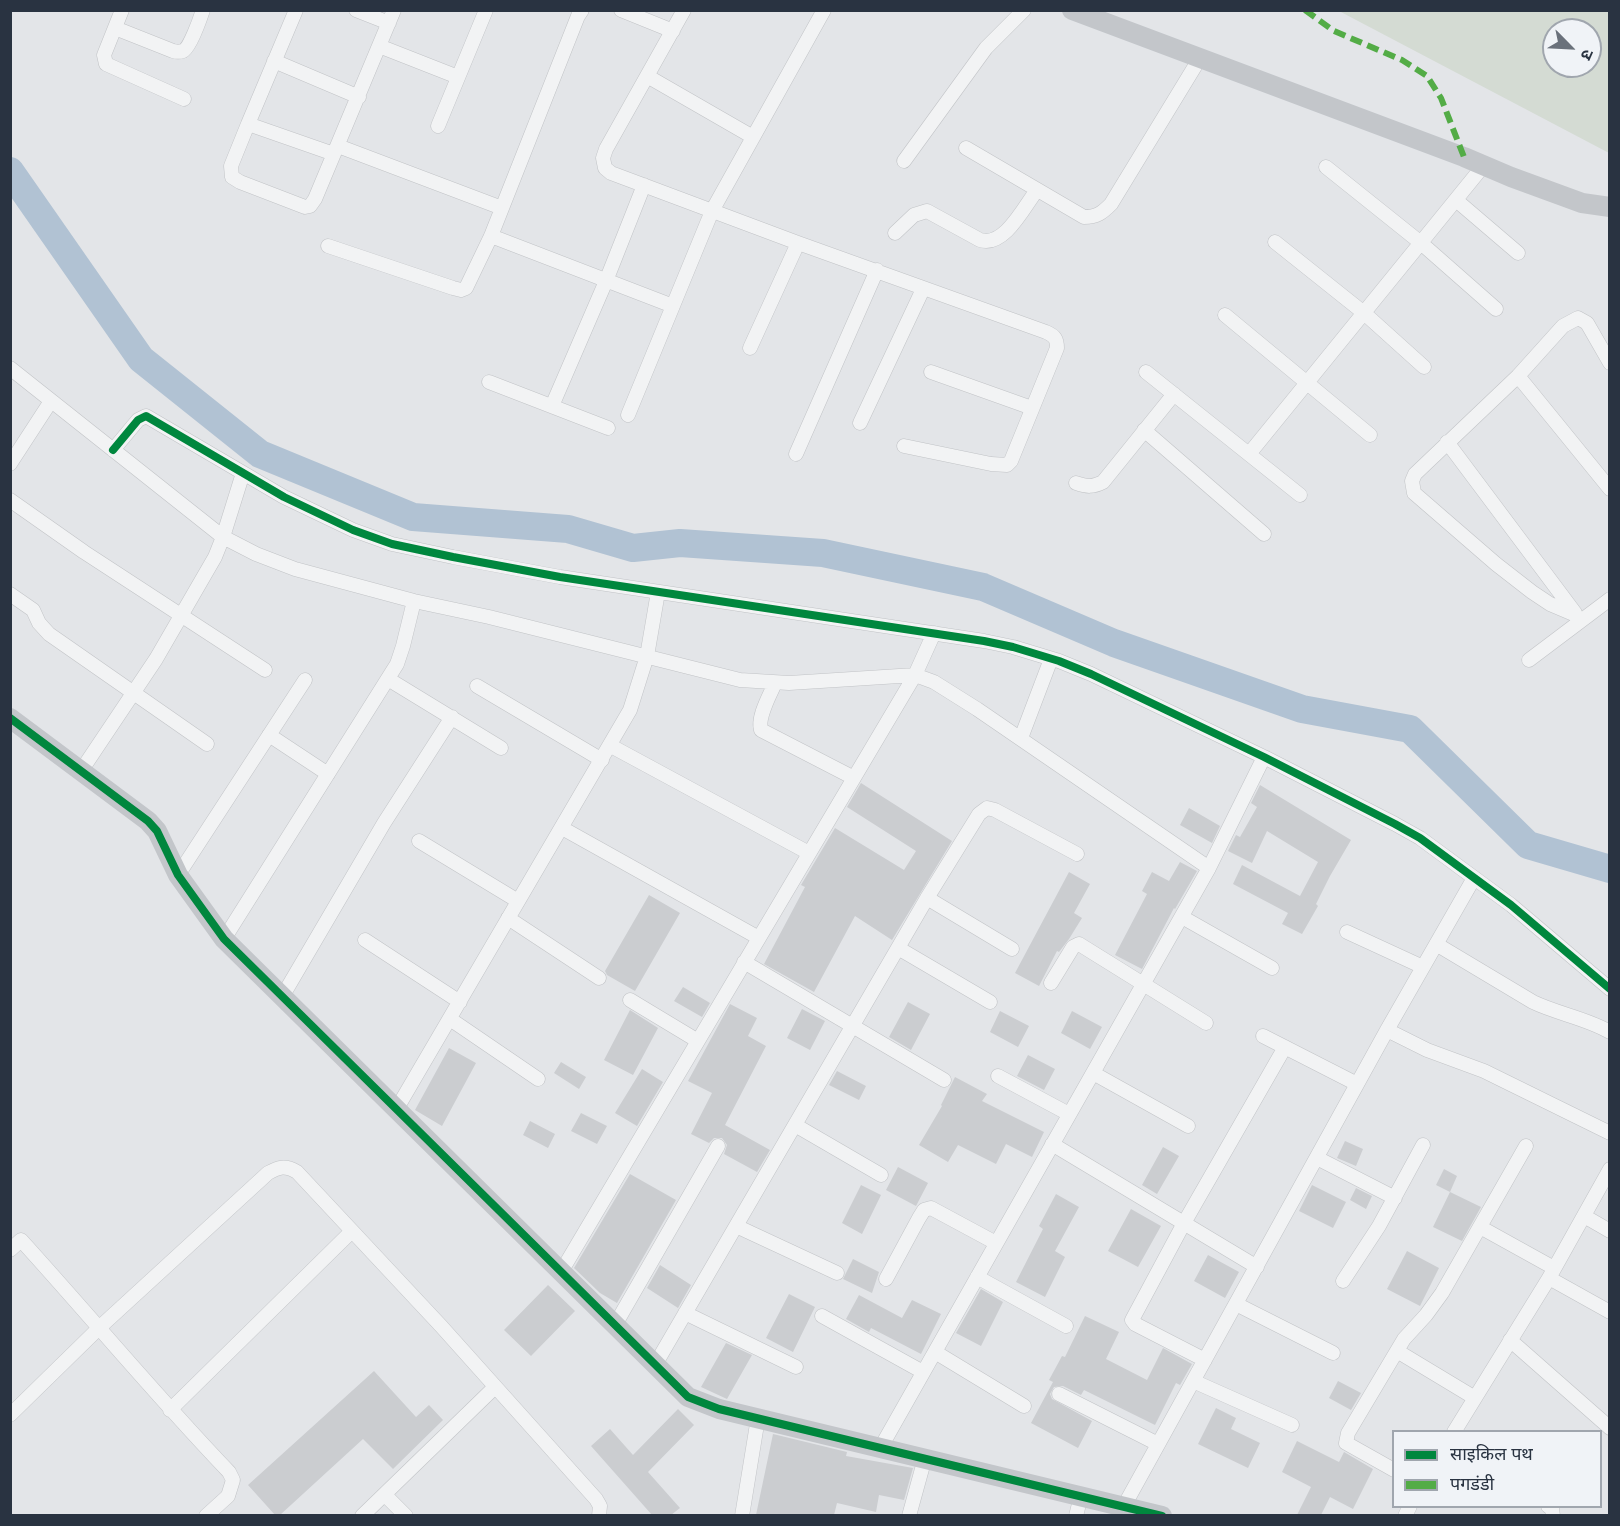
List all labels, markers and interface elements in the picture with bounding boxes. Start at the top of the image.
north arrow [1542,18,1602,78]
text: उ [1576,47,1598,63]
legend [1392,1430,1602,1508]
text: साइकिल पथ [1450,1443,1533,1465]
text: पगडंडी [1450,1473,1494,1495]

